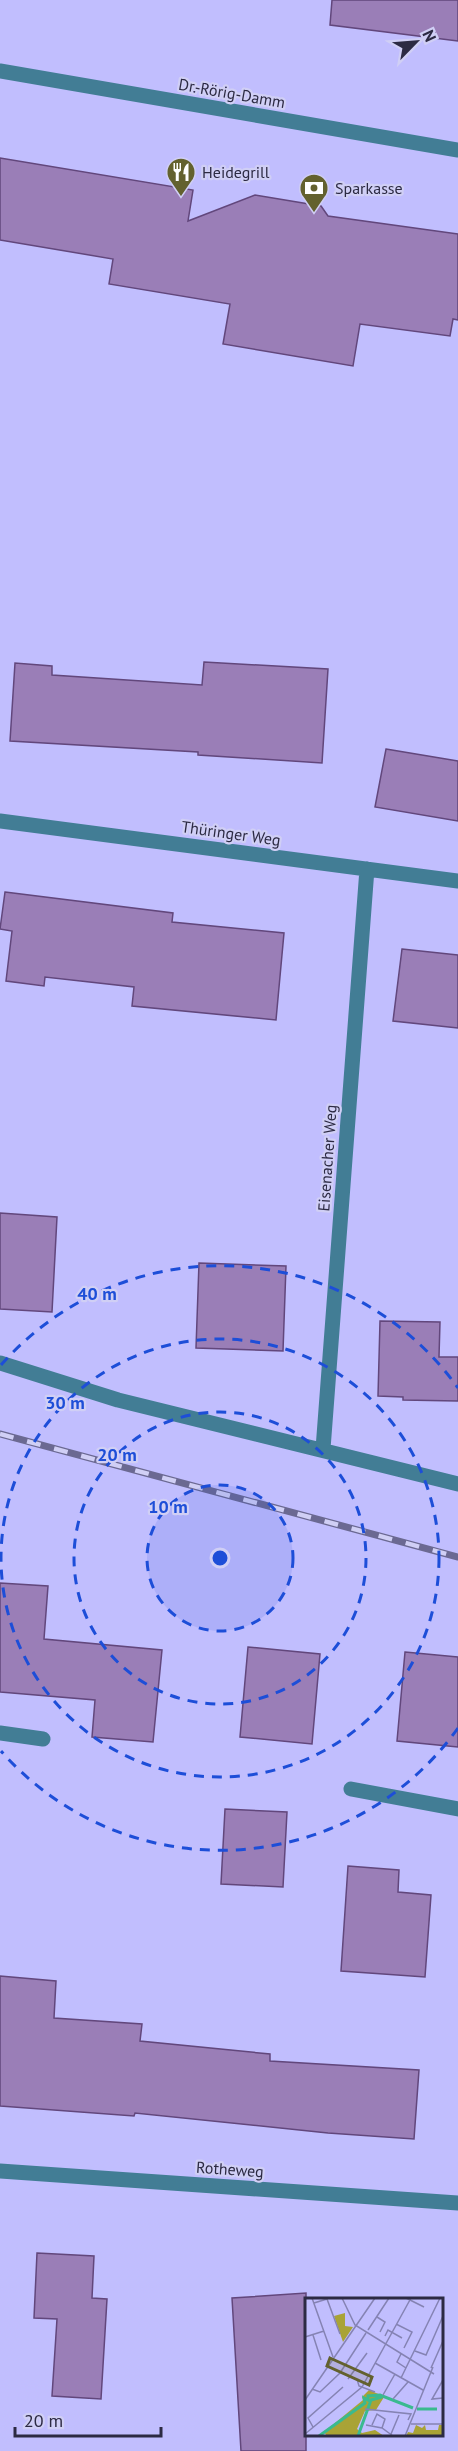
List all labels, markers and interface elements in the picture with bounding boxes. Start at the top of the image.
north arrow [386,12,446,72]
text: N [418,27,441,45]
street label: Dr.-Rörig-Damm [177,74,287,112]
restaurant icon: Heidegrill [165,156,197,198]
place label: Heidegrill [202,162,270,182]
bank icon: Sparkasse [298,172,330,214]
place label: Sparkasse [335,178,403,198]
street label: Thüringer Weg [180,816,282,850]
street label: Eisenacher Weg [313,1104,341,1212]
text: 40 m [77,1282,117,1305]
text: 30 m [45,1391,85,1414]
text: 20 m [97,1443,137,1466]
text: 10 m [148,1495,188,1518]
centre of rings [210,1548,230,1568]
street label: Rotheweg [196,2157,264,2181]
inset map [305,2298,443,2436]
scale bar [15,2400,160,2438]
text: 20 m [24,2409,63,2432]

